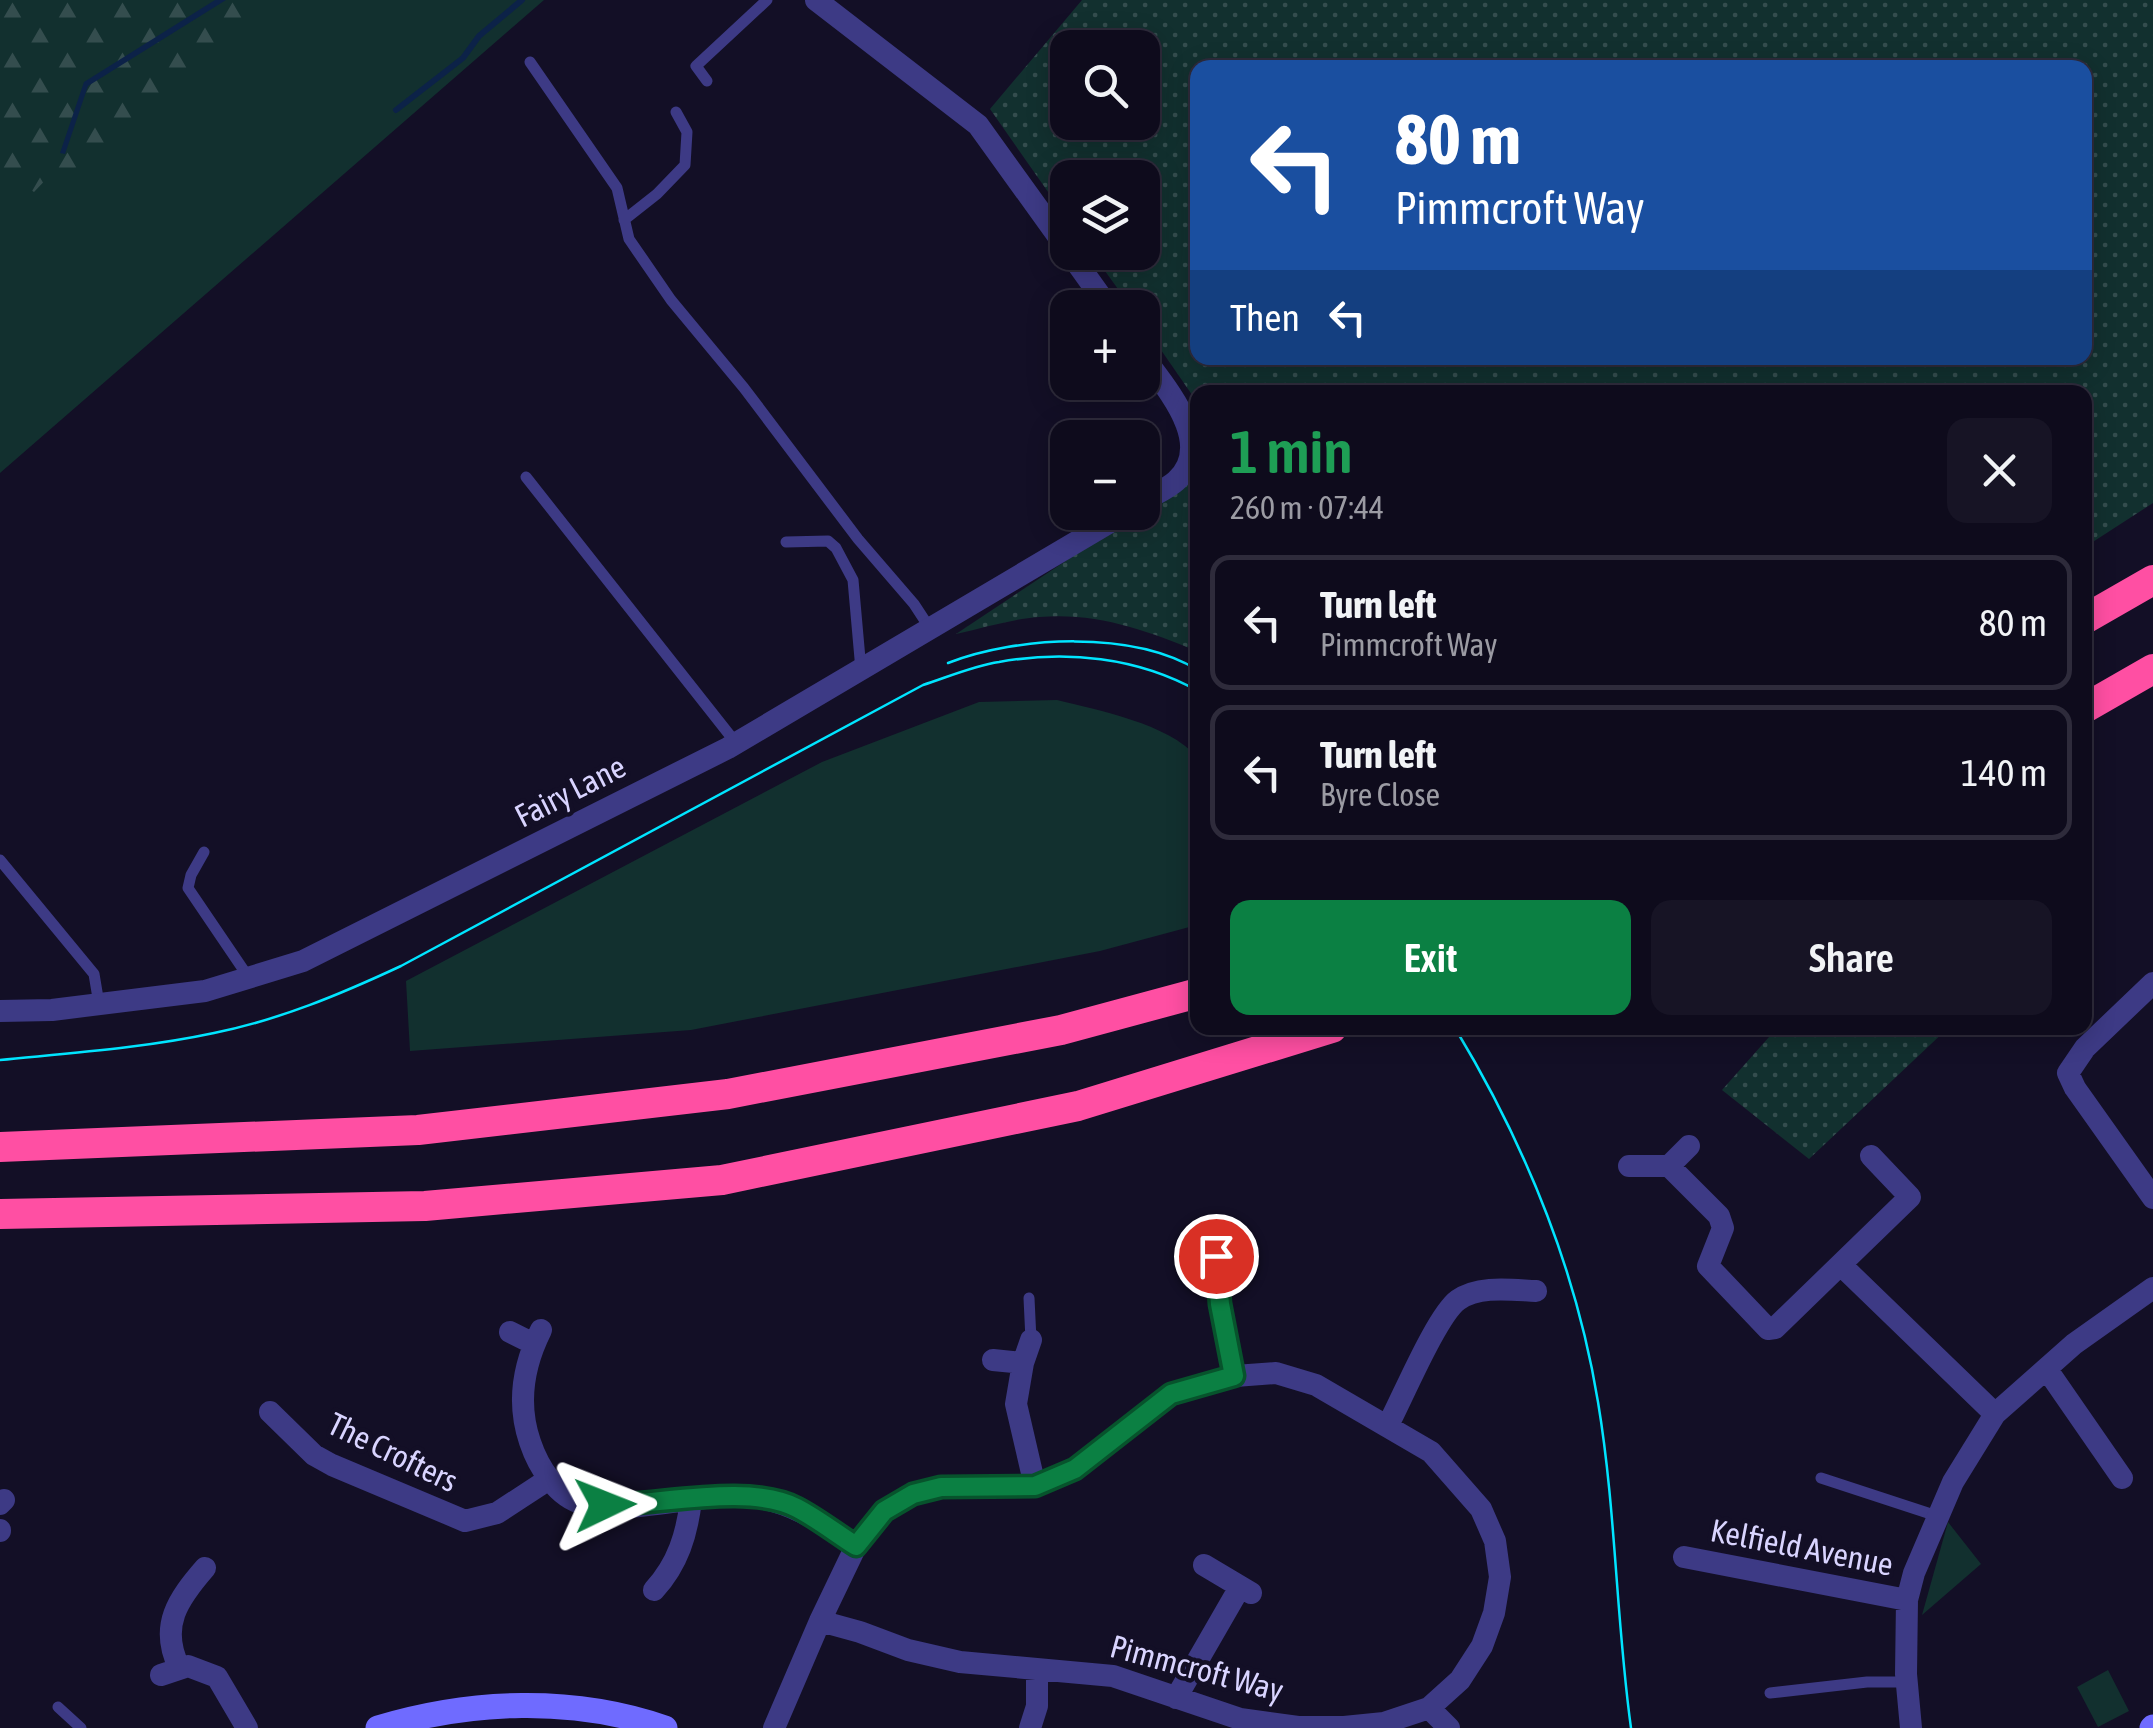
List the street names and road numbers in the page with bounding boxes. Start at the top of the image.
street label: Fairy Lane [509,748,631,834]
street label: The Crofters [322,1405,464,1499]
street label: Kelfield Avenue [1708,1511,1896,1583]
street label: Pimmcroft Way [1106,1627,1288,1709]

